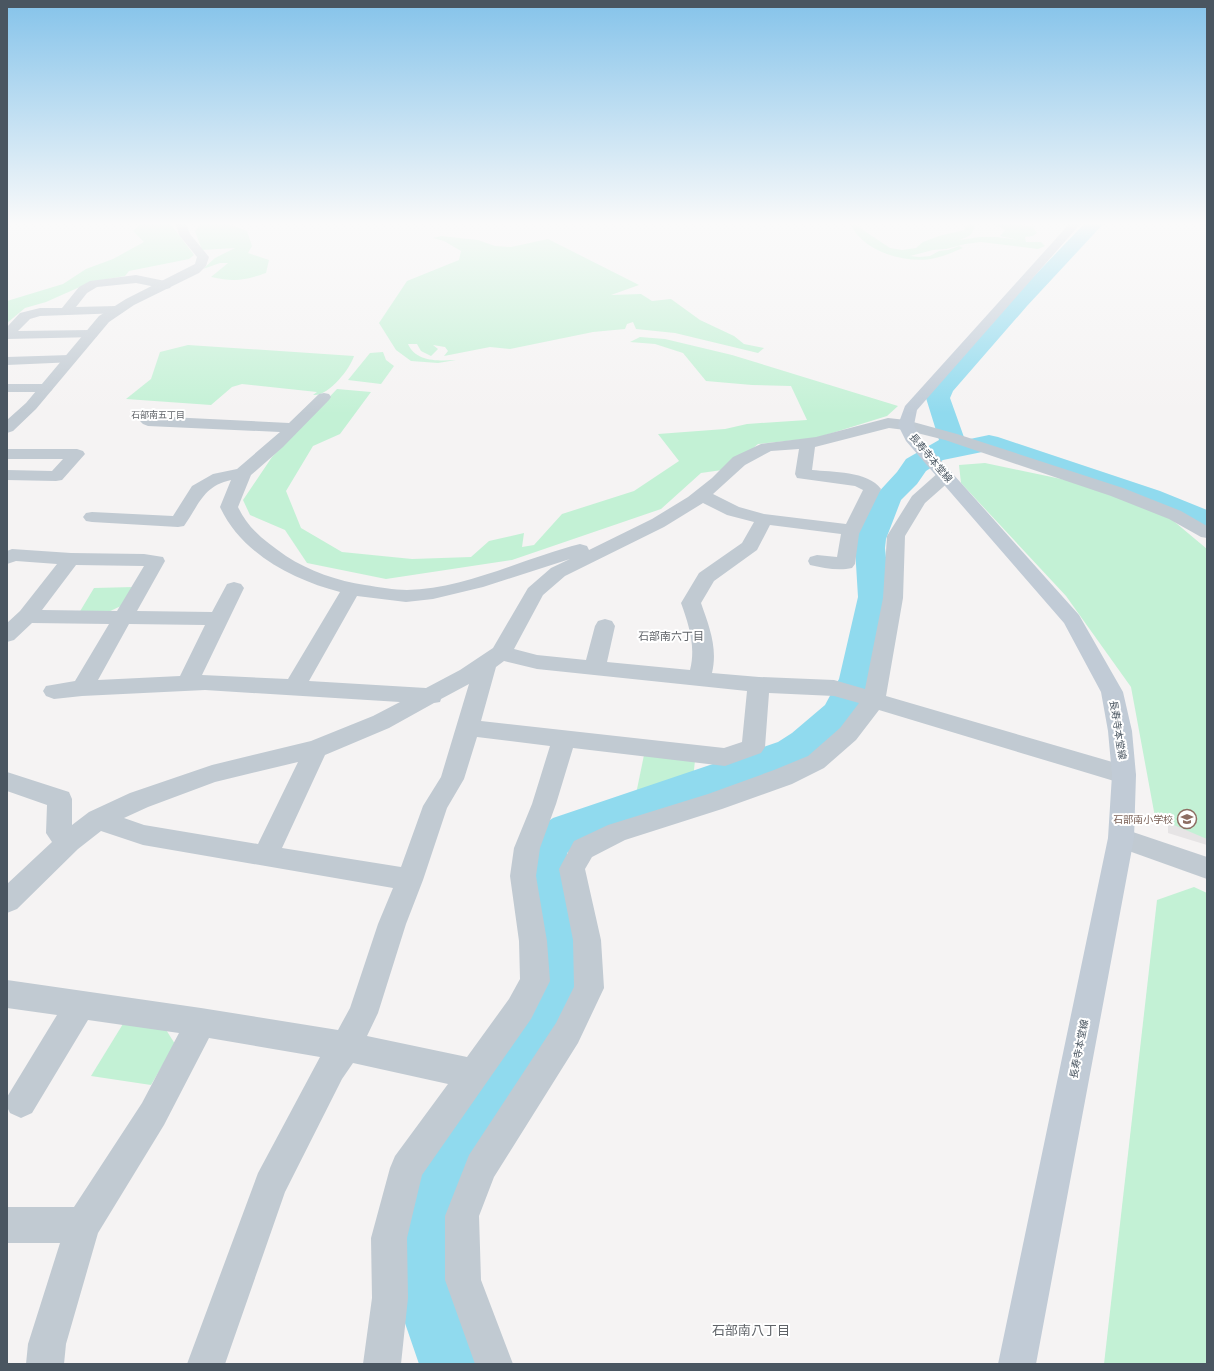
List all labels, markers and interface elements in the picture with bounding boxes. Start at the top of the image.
district label: 石部南五丁目 [131,409,185,421]
street label: 長寿寺本堂線 [906,430,956,486]
district label: 石部南六丁目 [638,628,704,644]
street label: 長寿寺本堂線 [1106,699,1130,761]
school or university icon: 石部南小学校 [1176,808,1198,830]
place label: 石部南小学校 [1113,812,1173,827]
street label: 長寿寺本堂線 [1066,1018,1092,1080]
district label: 石部南八丁目 [712,1321,790,1340]

